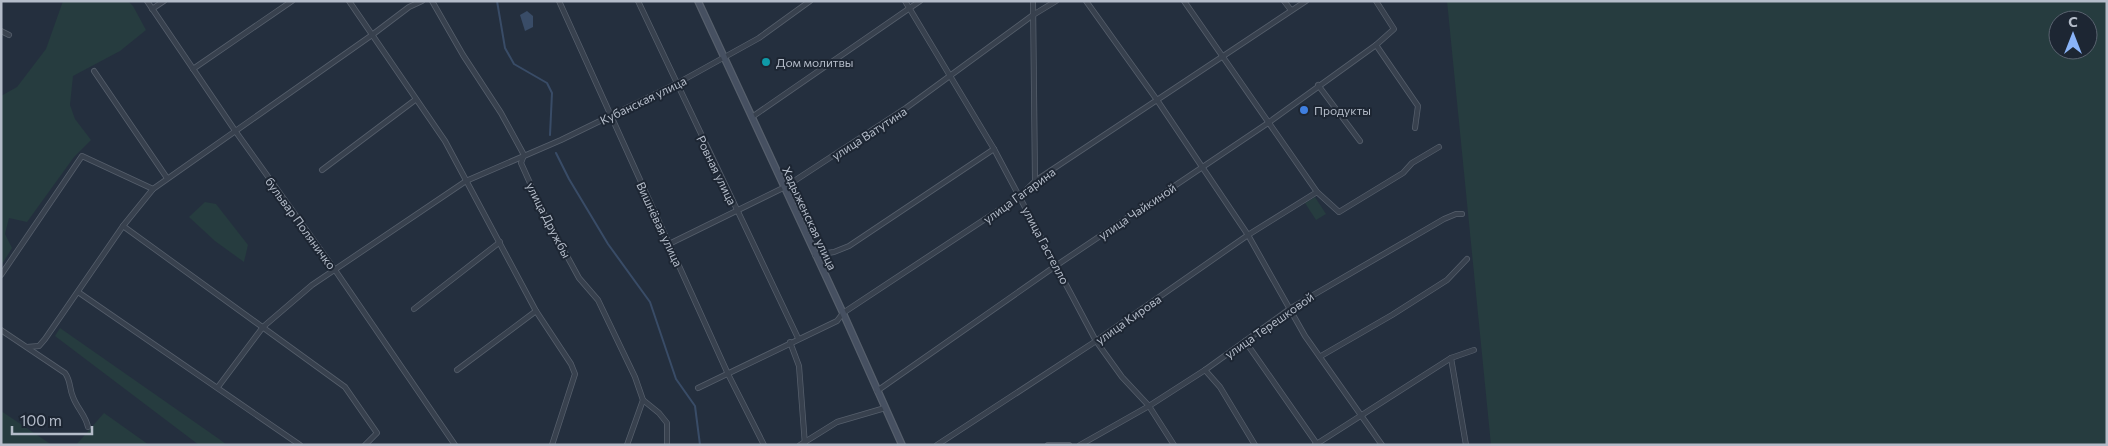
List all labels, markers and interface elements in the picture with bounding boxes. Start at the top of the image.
north arrow [2048,10,2098,60]
text: С [2068,13,2078,30]
place label: Дом молитвы [776,55,854,69]
marker: Дом молитвы [760,56,772,68]
street label: Кубанская улица [598,73,688,127]
place label: Продукты [1314,103,1371,117]
street label: улица Ватутина [829,104,909,162]
marker: Продукты [1298,104,1310,116]
street label: Ровная улица [694,133,740,207]
street label: Хадыженская улица [780,164,840,272]
street label: улица Гагарина [980,164,1058,226]
street label: бульвар Поляничко [263,174,339,272]
street label: Вишнёвая улица [634,179,686,269]
street label: улица Дружбы [524,180,574,260]
street label: улица Чайкиной [1096,180,1178,242]
street label: улица Гастелло [1020,204,1072,286]
street label: улица Терешковой [1222,289,1316,361]
street label: улица Кирова [1093,291,1163,347]
scale bar [12,404,92,436]
text: 100 m [20,411,62,429]

